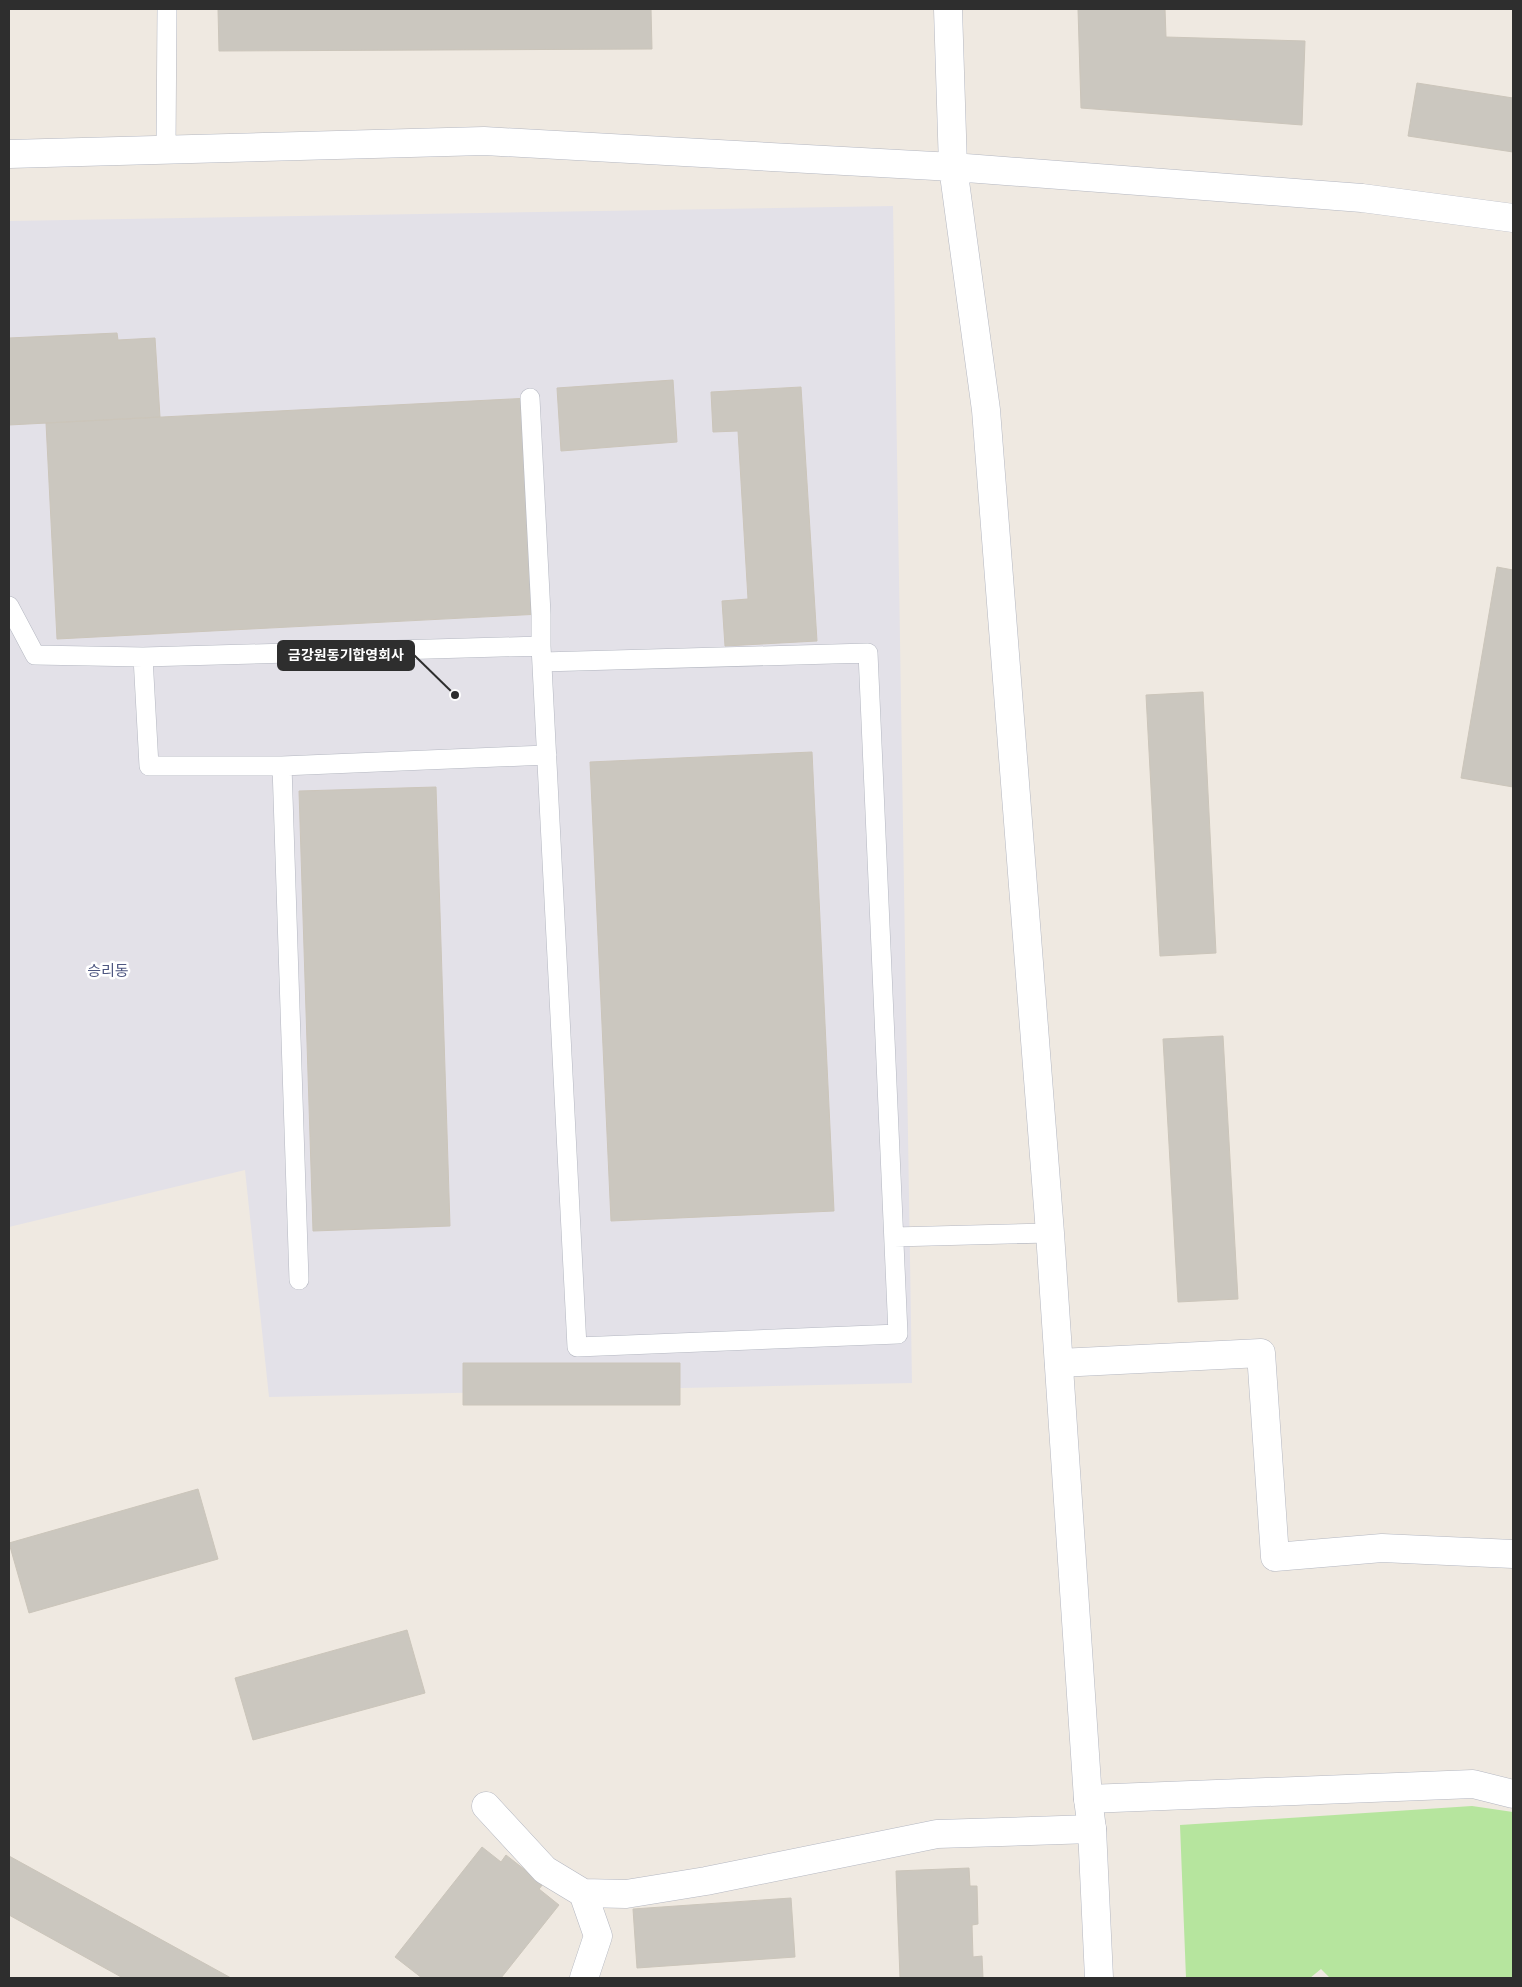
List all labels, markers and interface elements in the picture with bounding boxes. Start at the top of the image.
callout: 금강원동기합영회사 [278,641,414,670]
text: 금강원동기합영회사 [288,645,404,664]
district label: 승리동 [87,960,129,980]

